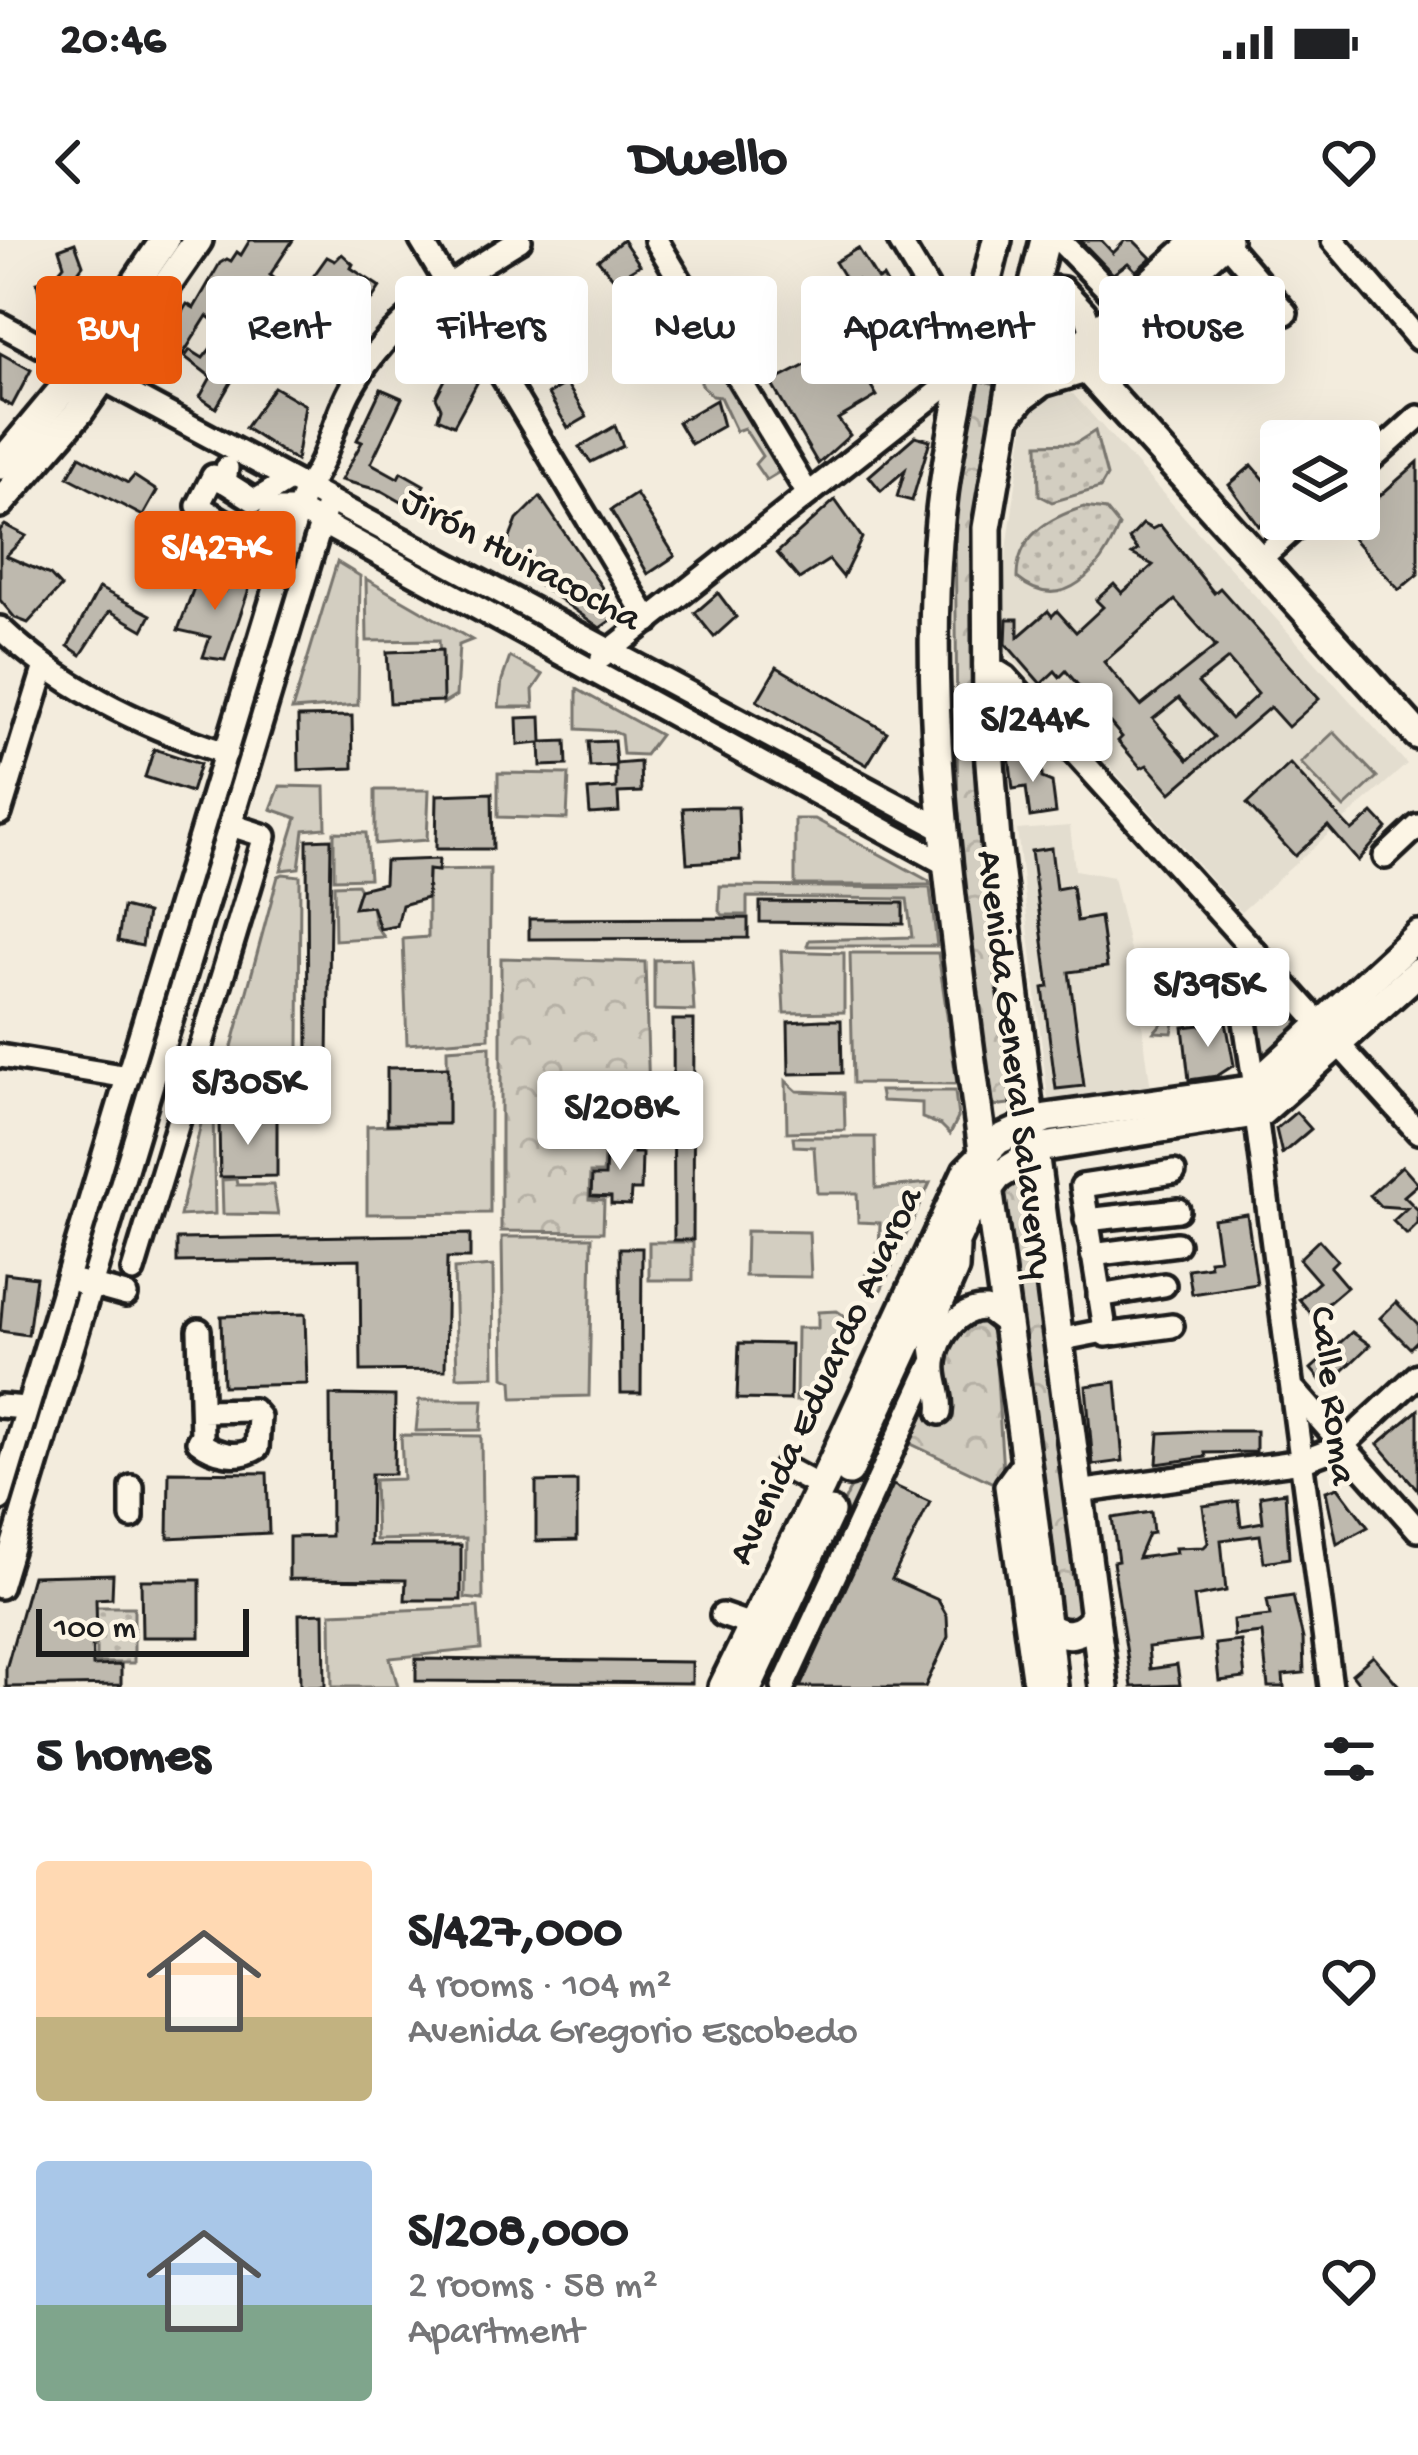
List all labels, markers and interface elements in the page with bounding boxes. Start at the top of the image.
text: 20:46 [60,16,166,69]
icon: back [36,129,102,195]
icon: heart [1316,129,1382,195]
text: Dwello [631,130,787,194]
chip: Buy [36,276,182,384]
chip: Rent [206,276,371,384]
chip: Filters [395,276,588,384]
chip: New [612,276,777,384]
chip: Apartment [801,276,1075,384]
chip: House [1099,276,1285,384]
map controls [1260,420,1380,540]
button: layers [1260,420,1380,540]
street label: Jirón Huiracocha [392,480,649,645]
pin: S/427K [117,511,313,613]
text: S/427K [162,527,268,573]
pin: S/244K [935,683,1131,785]
text: S/244K [981,699,1085,745]
street label: Avenida General Salaverry [963,848,1061,1282]
pin: S/395K [1110,948,1306,1050]
text: S/395K [1153,964,1263,1010]
pin: S/305K [150,1046,346,1148]
text: S/305K [192,1062,304,1108]
pin: S/208K [522,1071,718,1173]
text: S/208K [564,1087,676,1133]
street label: Avenida Eduardo Avaroa [720,1179,936,1573]
street label: Calle Roma [1296,1304,1364,1489]
scale bar [36,1603,249,1656]
text: 100 m [54,1611,136,1649]
icon: filters [1316,1726,1382,1792]
text: 5 homes [36,1729,210,1789]
text: S/427,000 [408,1905,622,1965]
icon: home [132,1909,276,2053]
icon: heart [1316,1948,1382,2014]
text: 4 rooms · 104 m² [408,1965,671,2011]
text: Avenida Gregorio Escobedo [408,2011,858,2057]
text: S/208,000 [408,2205,629,2265]
icon: home [132,2209,276,2353]
icon: heart [1316,2248,1382,2314]
text: 2 rooms · 58 m² [408,2265,658,2311]
text: Apartment [408,2311,584,2357]

